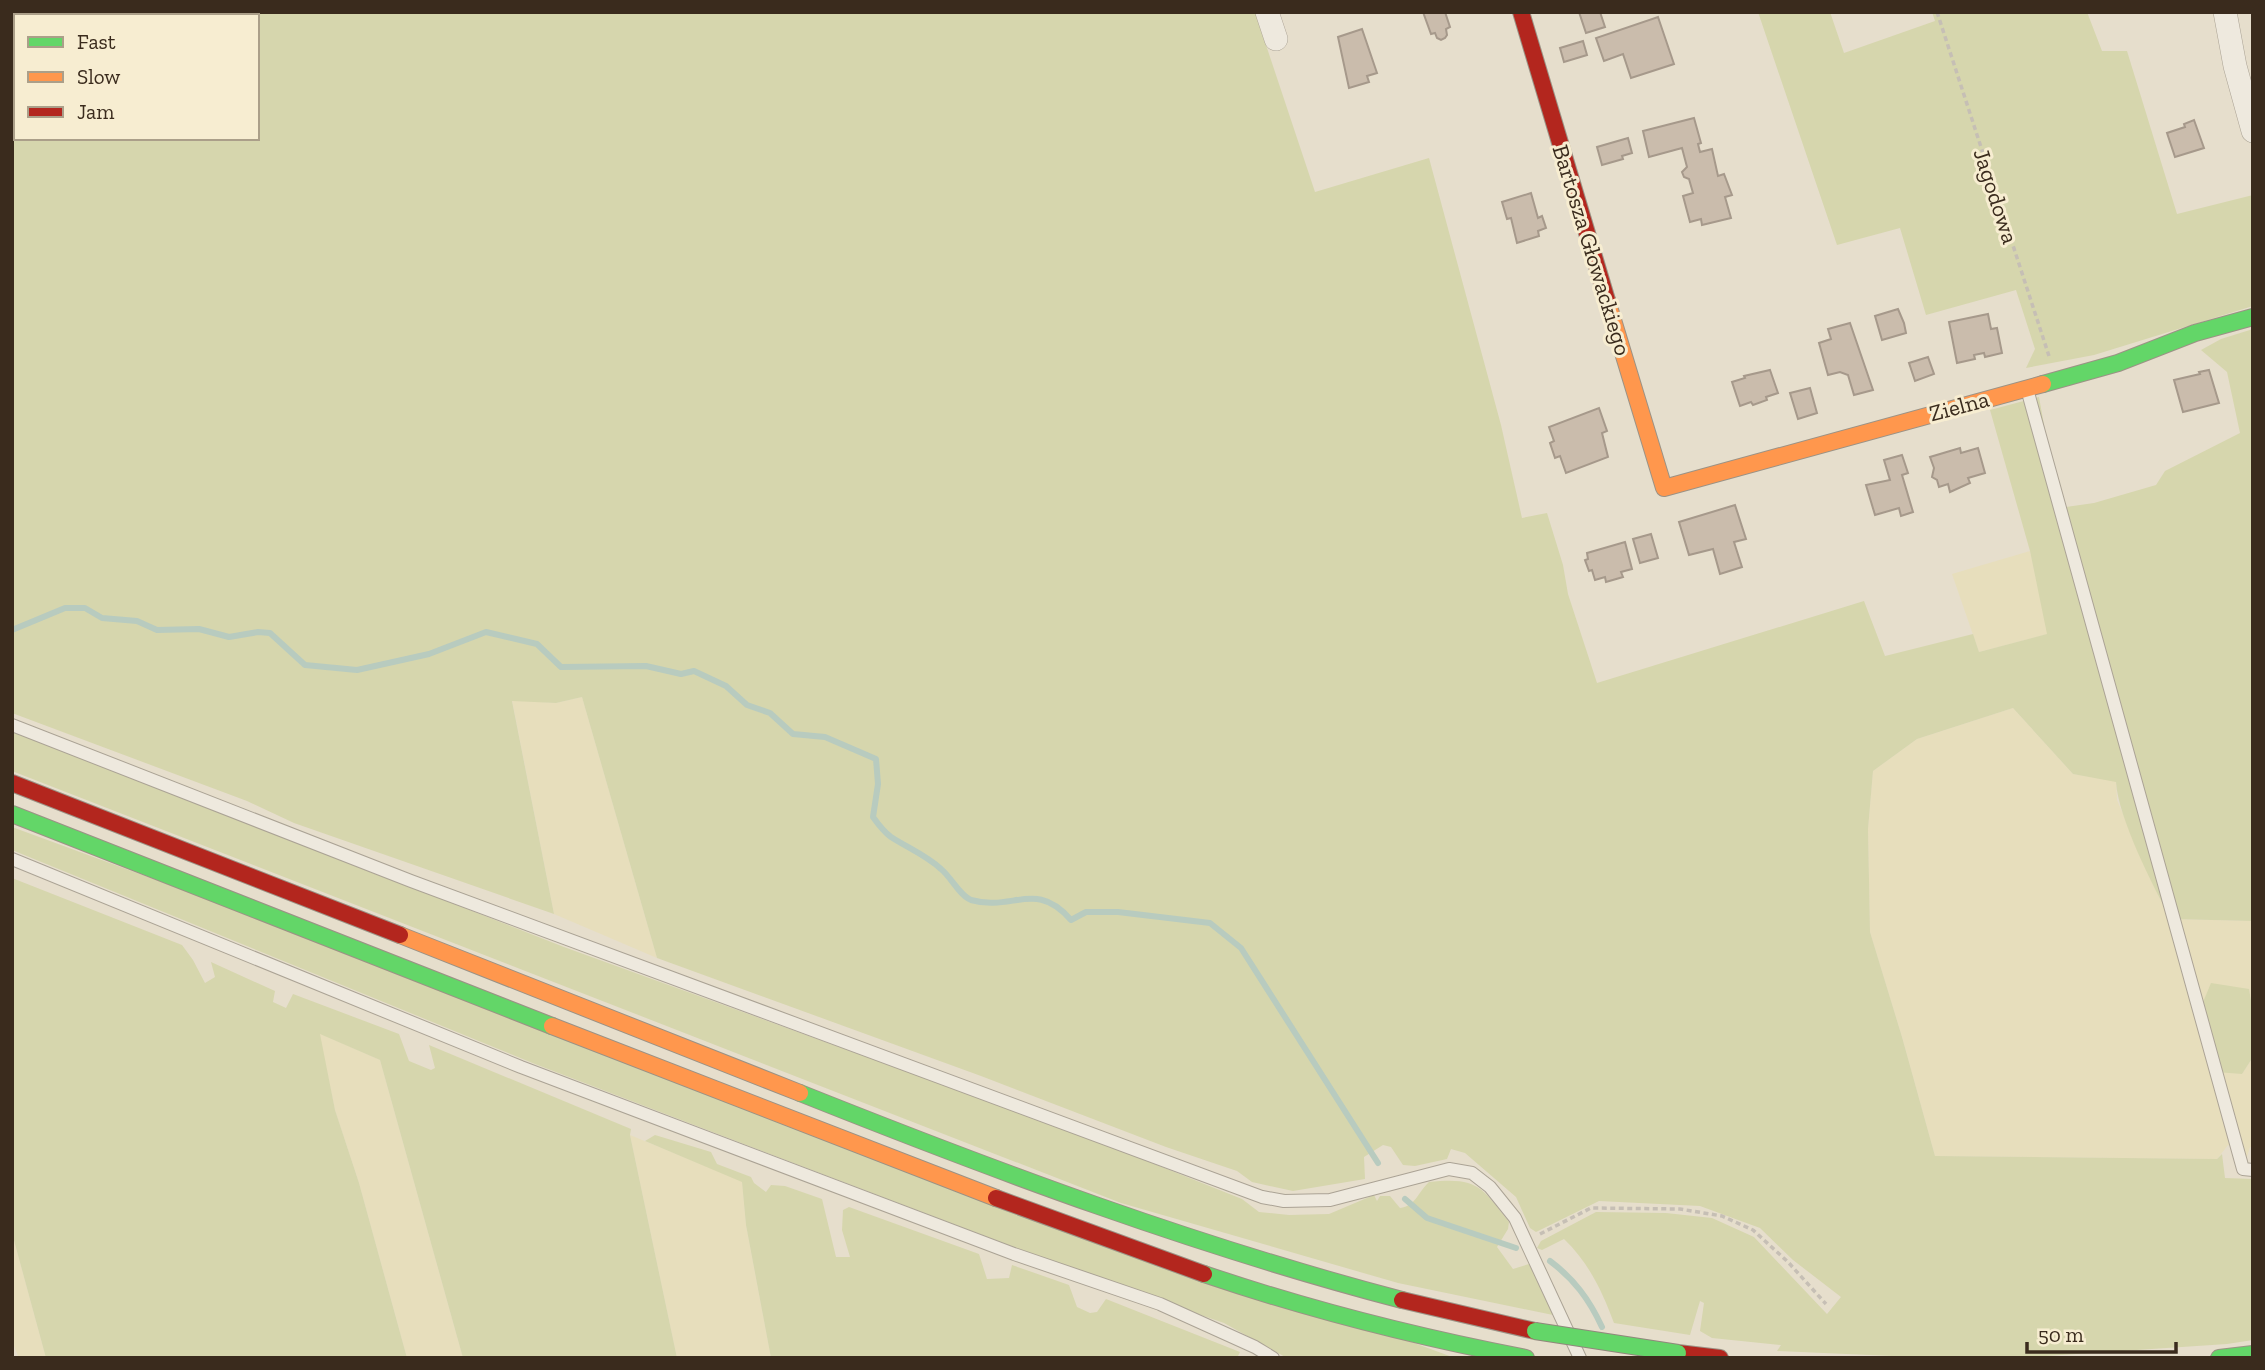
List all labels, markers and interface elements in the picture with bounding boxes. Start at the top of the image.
legend [14,14,259,140]
text: Fast [77,29,116,54]
text: Slow [77,64,120,89]
text: Jam [77,99,114,124]
street label: Bartosza Głowackiego [1547,141,1637,359]
street label: Jagodowa [1967,145,2025,247]
street label: Zielna [1926,385,1992,427]
scale bar [2027,1310,2176,1354]
text: 50 m [2038,1322,2084,1347]

